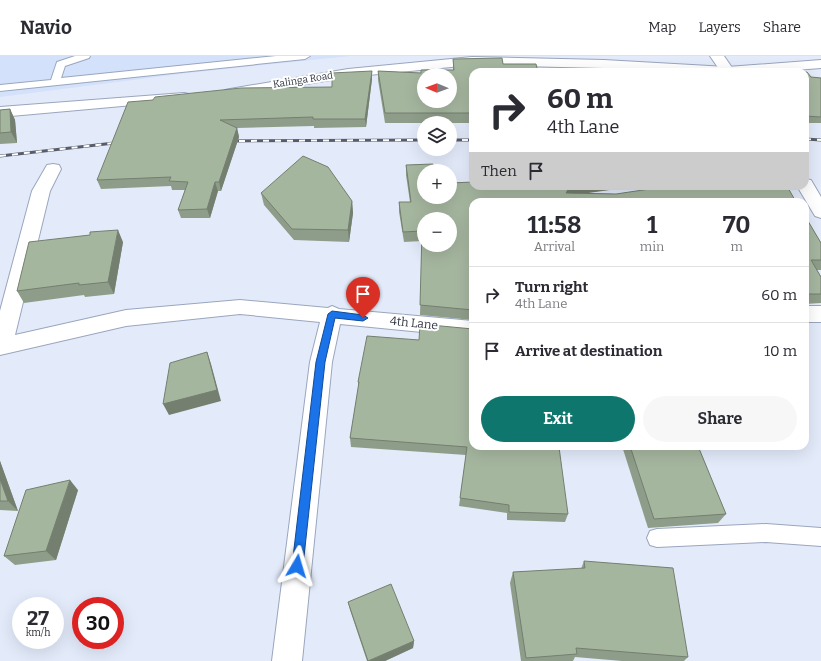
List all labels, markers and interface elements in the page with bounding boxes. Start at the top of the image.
text: Navio [20,16,72,39]
text: Map [648,19,676,36]
text: Layers [698,19,741,36]
text: Share [763,19,801,36]
north arrow [417,68,457,108]
map controls [417,68,457,252]
street label: Kalinga Road [272,69,334,91]
text: 60 m [547,82,613,115]
icon: right [481,84,533,136]
button: layers [417,116,457,156]
text: 4th Lane [547,116,619,138]
icon: arrive [525,160,547,182]
text: Then [481,162,517,180]
button: + [417,164,457,204]
text: 11:58 [527,211,581,239]
text: 1 [647,211,657,239]
text: 70 [723,211,751,239]
button: − [417,212,457,252]
text: Arrival [534,239,575,254]
text: min [640,239,664,254]
text: m [730,239,743,254]
pin [346,277,380,318]
text: Turn right [515,278,588,296]
icon: arrive [352,283,374,305]
icon: right [481,284,503,306]
text: 60 m [761,286,797,304]
text: 4th Lane [515,296,567,311]
street label: 4th Lane [389,314,439,332]
icon: arrive [481,340,503,362]
text: Arrive at destination [515,342,662,360]
text: 10 m [764,342,797,360]
button: Exit [481,396,635,442]
button: Share [643,396,797,442]
position arrow [276,545,318,587]
speed limit sign: 30 [72,597,124,649]
text: 27 [27,606,49,630]
text: km/h [26,627,50,639]

